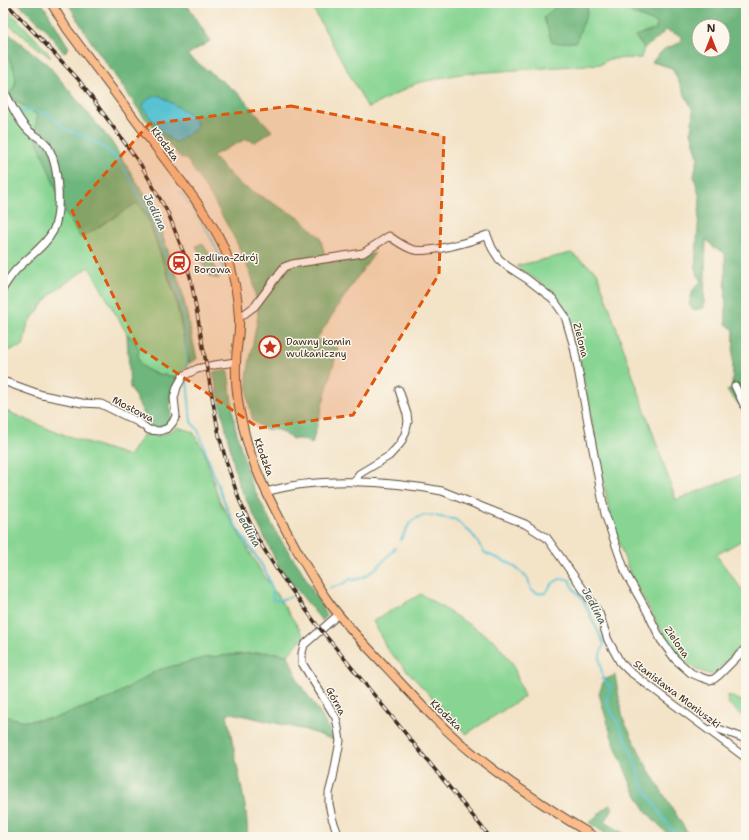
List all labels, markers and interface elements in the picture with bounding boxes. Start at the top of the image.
north arrow [691,18,731,58]
text: N [707,21,716,36]
street label: Kłodzka [148,124,182,164]
water label: Jedlina [140,191,171,233]
station icon: Jedlina-Zdrój Borowa [166,250,192,276]
place label: Jedlina-Zdrój Borowa [194,251,258,276]
street label: Zielona [570,321,592,360]
place icon: Dawny komin wulkaniczny [257,334,283,360]
place label: Dawny komin wulkaniczny [286,335,351,360]
street label: Mostowa [110,393,157,425]
street label: Kłodzka [251,436,277,478]
water label: Jedlina [232,508,265,550]
water label: Jedlina [578,585,610,627]
street label: Zielona [661,624,693,661]
street label: Stanisława Moniuszki [631,657,723,731]
street label: Górna [323,685,349,718]
street label: Kłodzka [427,697,465,734]

